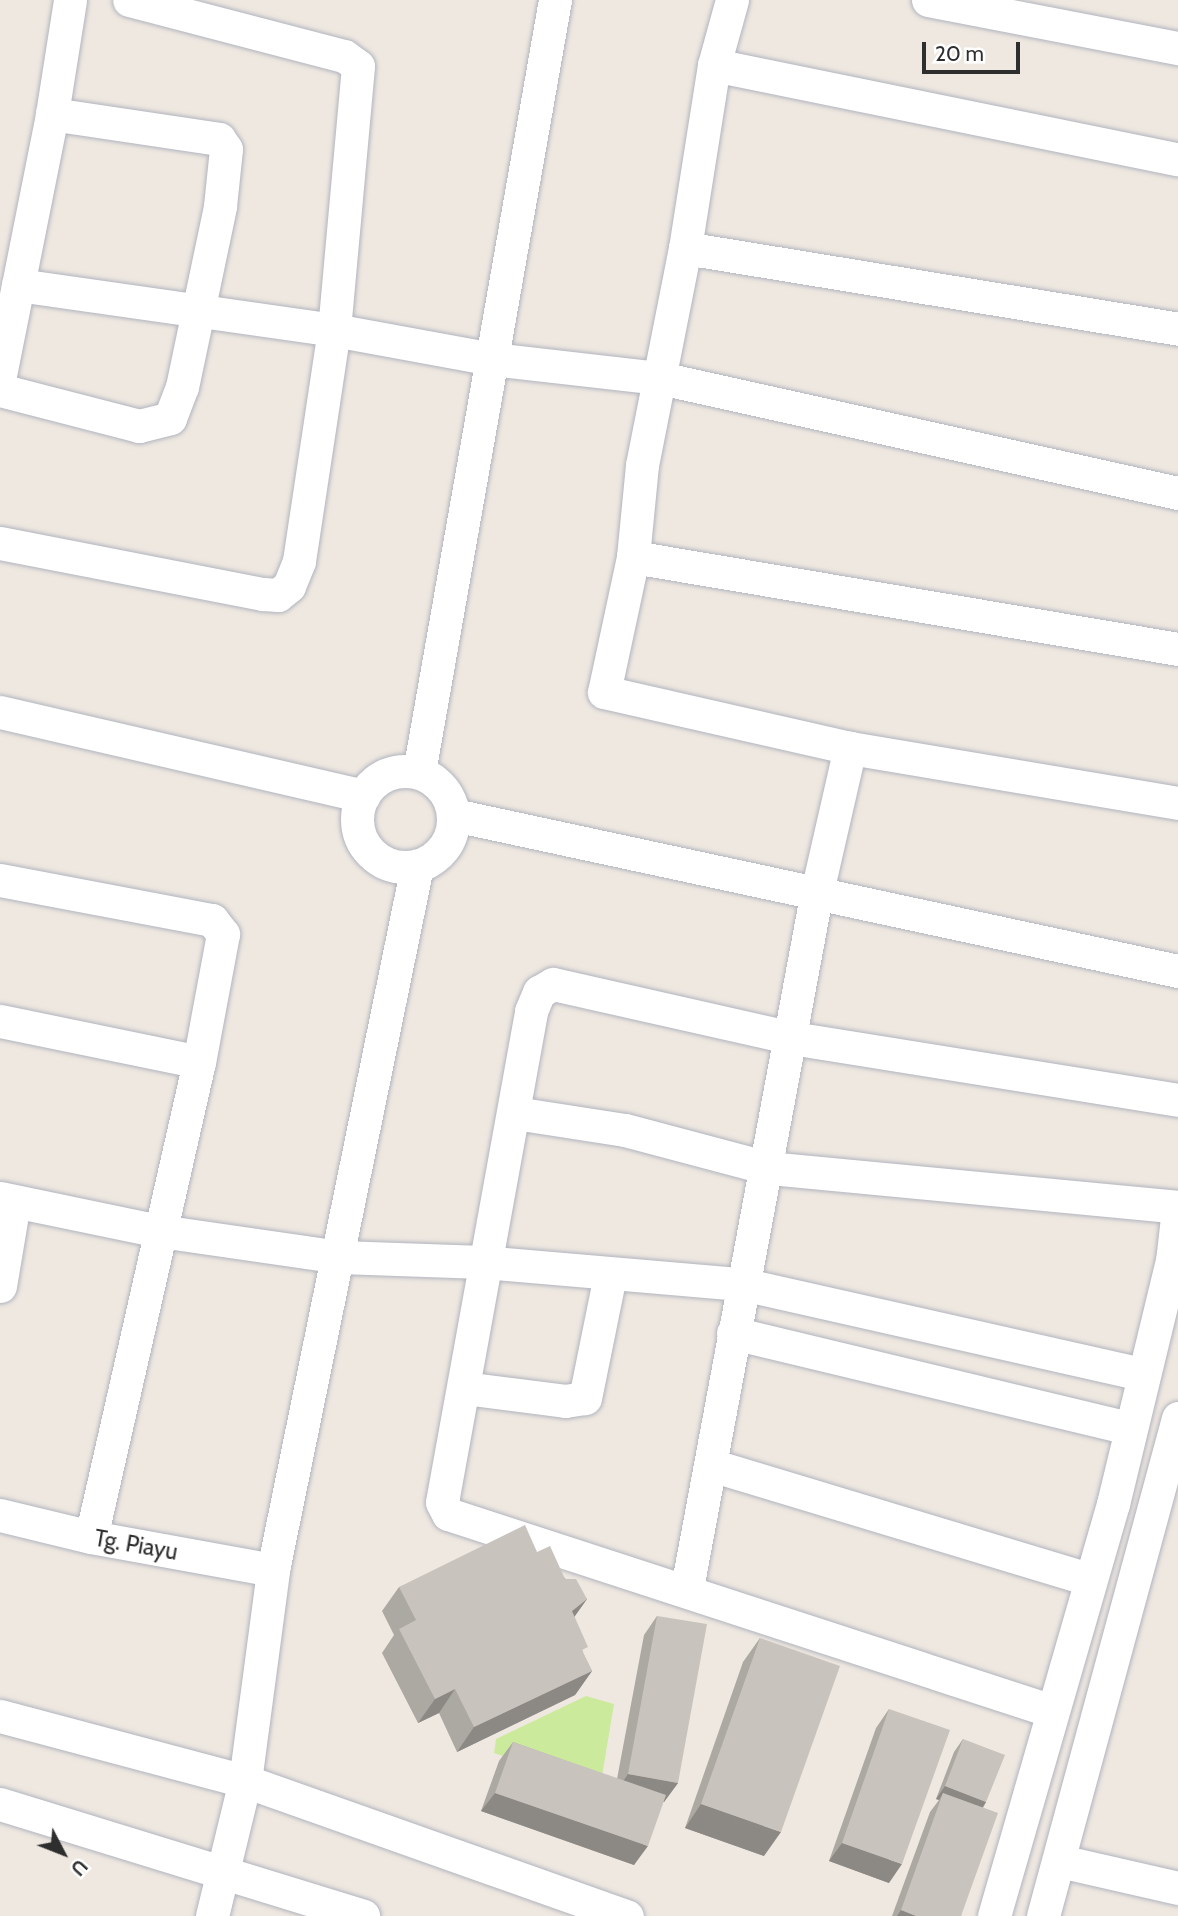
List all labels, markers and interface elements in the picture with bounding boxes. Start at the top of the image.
scale bar [926,28,1024,72]
text: 20 m [935,41,984,66]
street label: Tg. Piayu [92,1524,180,1566]
north arrow [28,1818,98,1888]
text: U [66,1855,92,1880]

